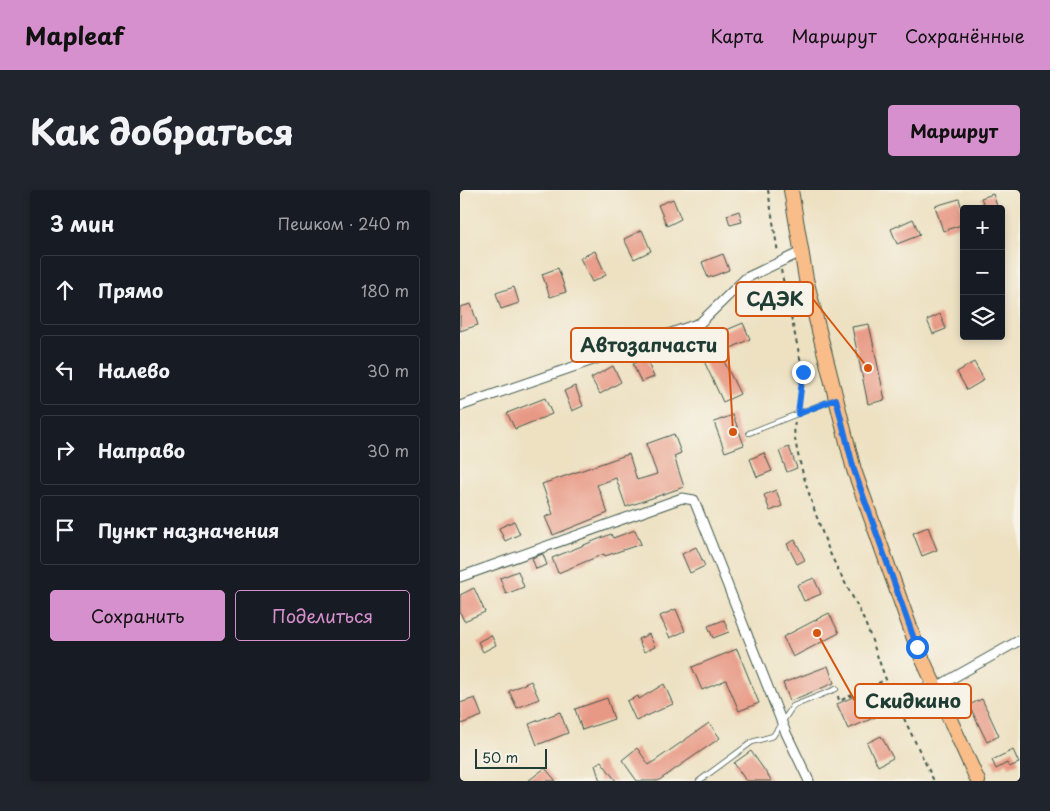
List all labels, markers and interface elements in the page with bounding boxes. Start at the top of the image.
text: Mapleaf [25,17,124,53]
text: Карта [711,22,763,49]
text: Маршрут [791,22,877,49]
text: Сохранённые [905,22,1025,49]
text: Как добраться [30,104,294,157]
button: Маршрут [888,105,1020,156]
map controls [960,205,1005,340]
button: + [960,205,1005,250]
text: 3 мин [50,207,114,239]
text: Пешком · 240 m [278,211,410,235]
button: − [960,250,1005,295]
icon: ahead [51,276,79,304]
text: Прямо [98,276,163,304]
text: 180 m [361,278,409,302]
callout: СДЭК [736,282,813,316]
text: СДЭК [746,284,804,312]
button: layers [960,295,1005,340]
callout: Автозапчасти [571,328,728,362]
text: Автозапчасти [581,330,717,358]
icon: left [51,356,79,384]
text: Налево [98,356,170,384]
text: 30 m [367,358,409,382]
route end [792,361,815,384]
icon: right [51,436,79,464]
text: Направо [98,436,185,464]
text: 30 m [367,438,409,462]
icon: arrive [51,516,79,544]
text: Пункт назначения [98,516,279,544]
button: Сохранить [50,590,225,641]
button: Поделиться [235,590,410,641]
route start [906,636,929,659]
callout: Скидкино [855,684,971,718]
text: Скидкино [865,686,961,714]
scale bar [475,746,548,769]
text: 50 m [482,747,518,768]

